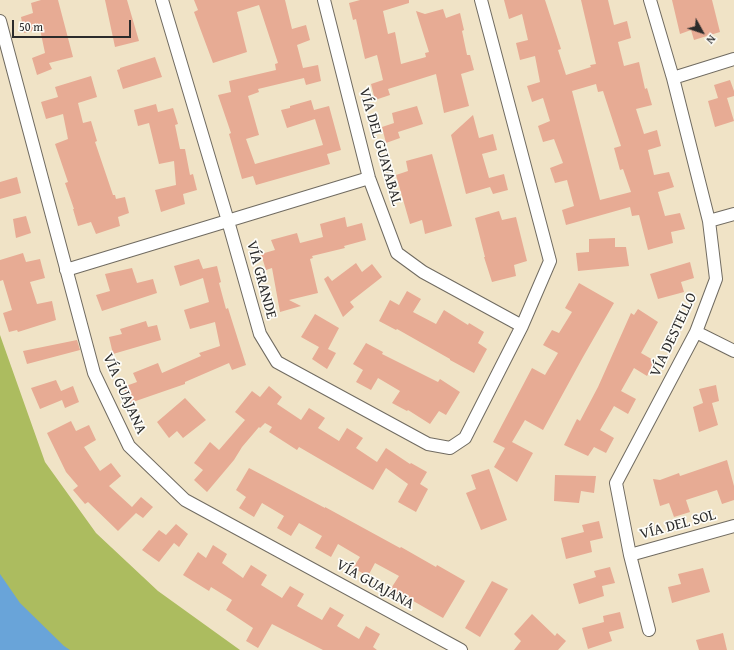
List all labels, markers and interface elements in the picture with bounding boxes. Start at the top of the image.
scale bar [14,12,133,38]
north arrow [682,12,722,52]
text: 50 m [19,18,43,35]
text: N [703,32,720,48]
street label: VÍA DEL GUAYABAL [355,86,405,208]
street label: VÍA GRANDE [242,239,280,321]
street label: VÍA DESTELLO [647,290,701,380]
street label: VÍA GUAJANA [98,351,150,437]
street label: VÍA DEL SOL [638,506,718,544]
street label: VÍA GUAJANA [333,556,417,614]

